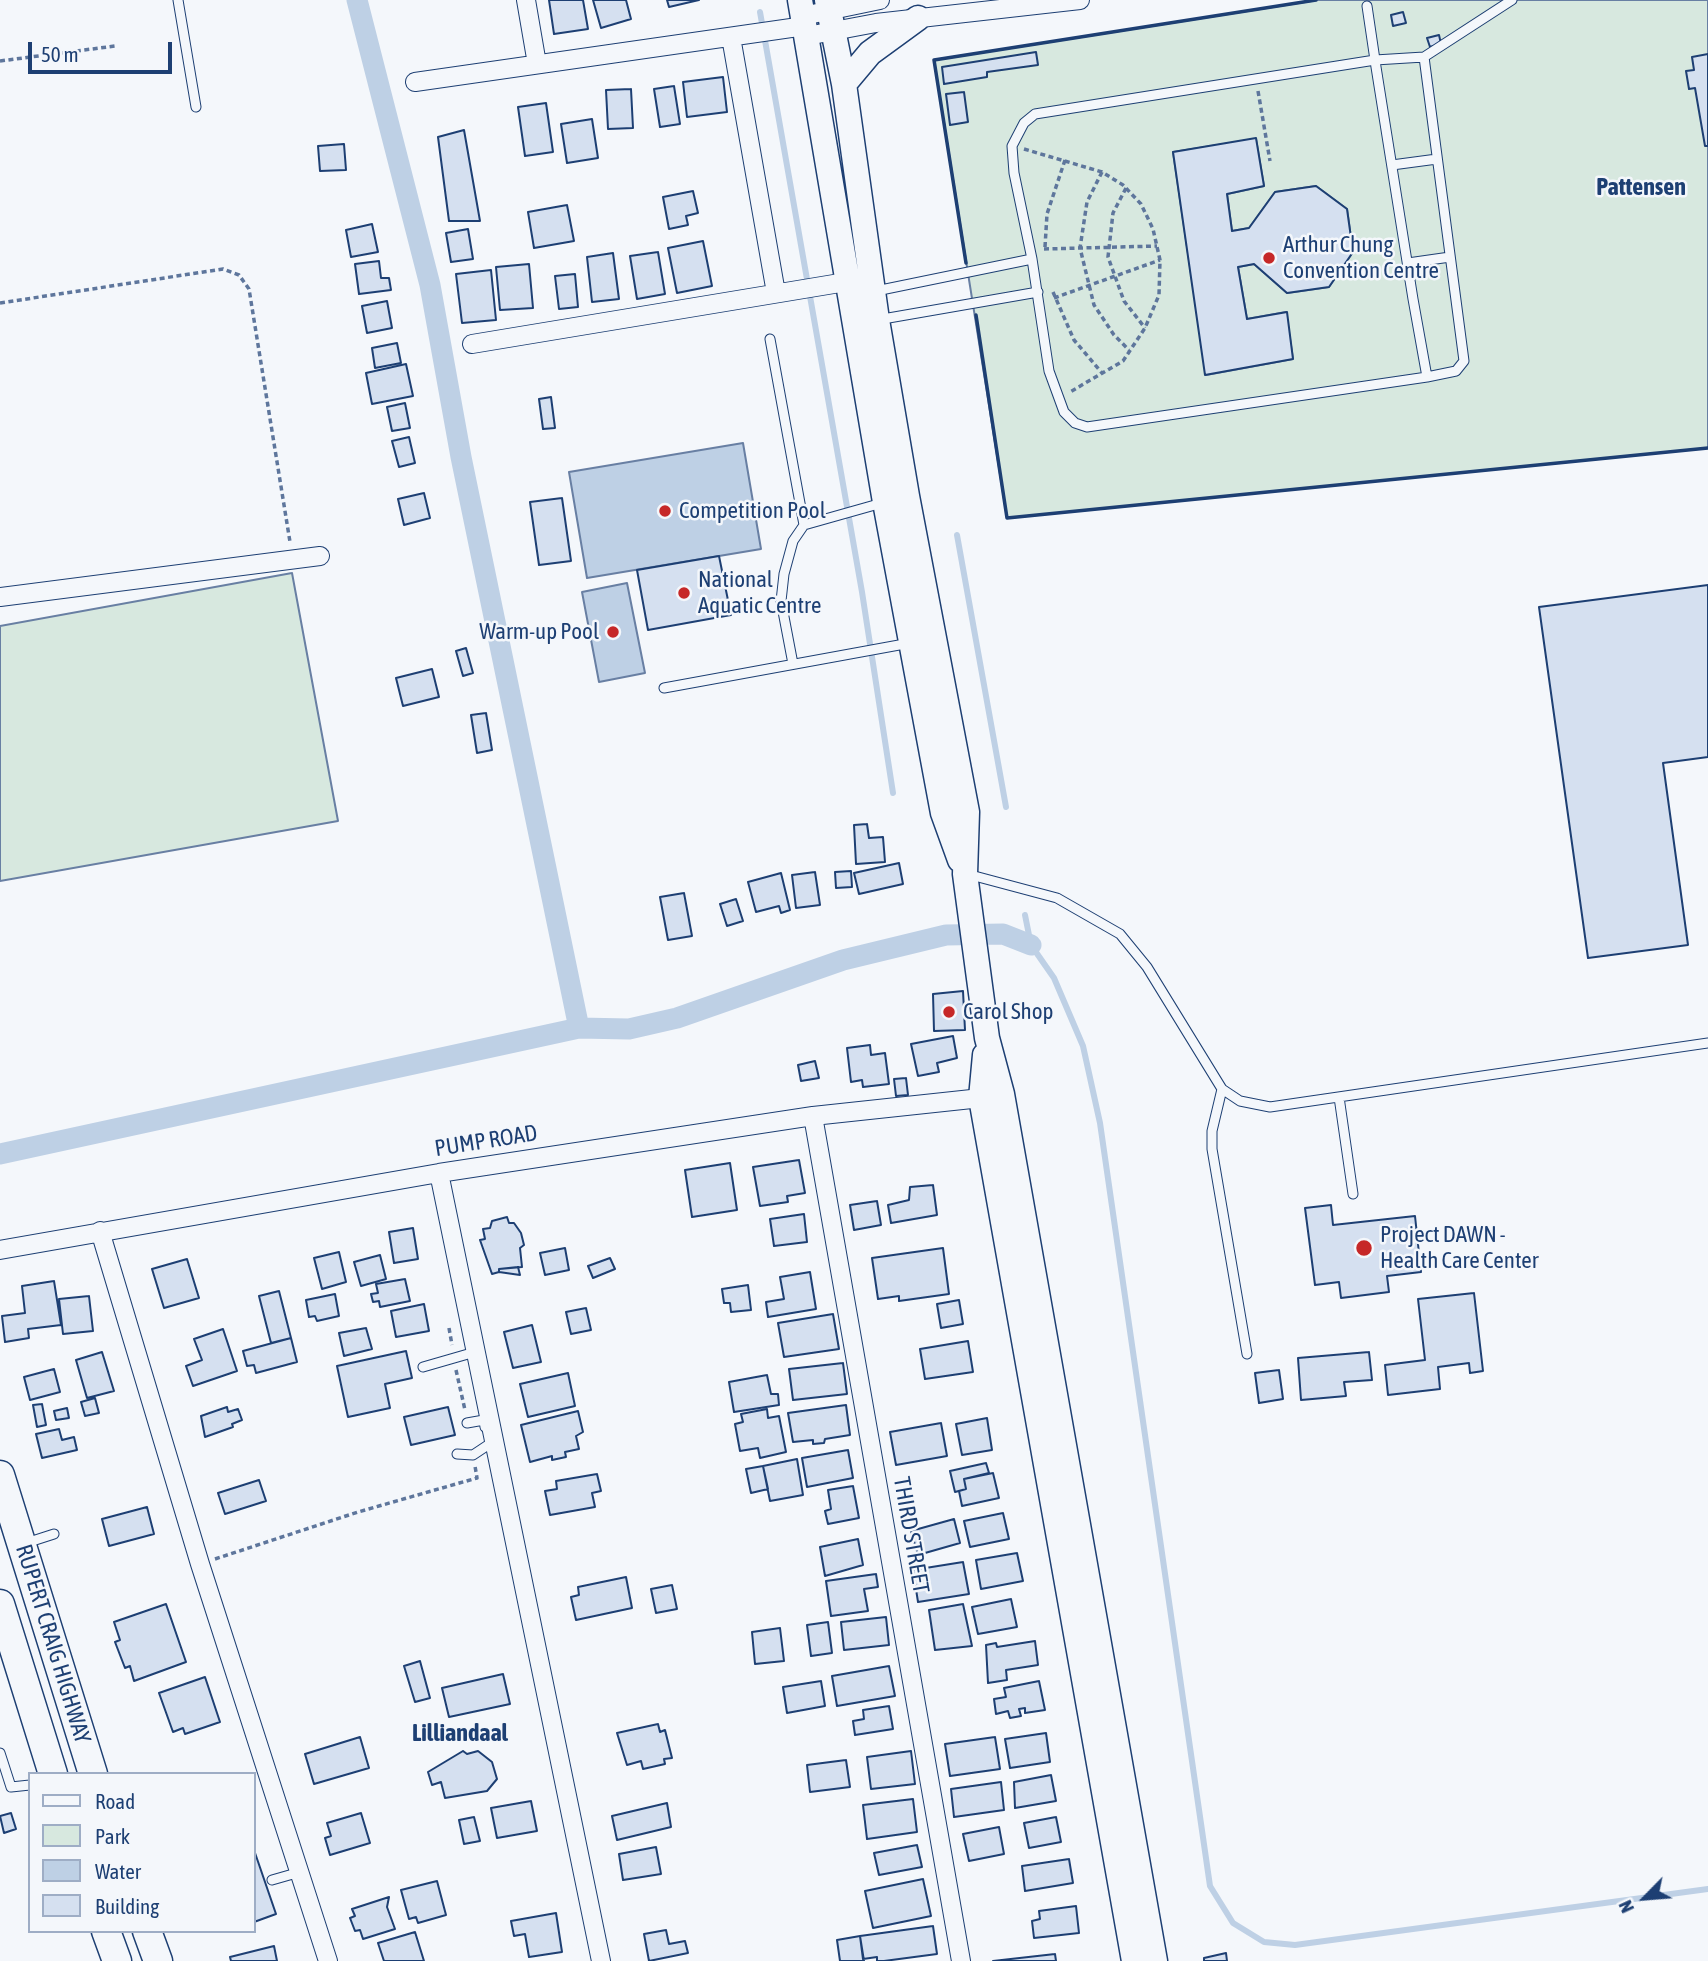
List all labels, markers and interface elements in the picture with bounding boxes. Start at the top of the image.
scale bar [32,28,175,72]
text: 50 m [41,42,79,66]
district label: Pattensen [1596,173,1686,201]
place label: Arthur Chung Convention Centre [1283,231,1439,285]
marker: Arthur Chung Convention Centre [1261,250,1277,266]
place label: Competition Pool [679,497,826,525]
marker: Competition Pool [657,503,673,519]
place label: National Aquatic Centre [698,566,821,620]
marker: National Aquatic Centre [676,585,692,601]
place label: Warm-up Pool [479,618,599,646]
marker: Warm-up Pool [605,624,621,640]
place label: Carol Shop [963,998,1053,1026]
marker: Carol Shop [941,1004,957,1020]
street label: PUMP ROAD [433,1119,539,1163]
place label: Project DAWN - Health Care Center [1380,1221,1539,1275]
marker: Project DAWN - Health Care Center [1354,1238,1374,1258]
street label: THIRD STREET [887,1475,935,1595]
street label: RUPERT CRAIG HIGHWAY [10,1541,96,1747]
district label: Lilliandaal [412,1719,508,1747]
legend [28,1772,256,1933]
text: Road [95,1789,135,1813]
text: Park [95,1824,130,1848]
text: Water [95,1859,141,1883]
north arrow [1610,1863,1680,1933]
text: Building [95,1894,159,1918]
text: N [1614,1897,1638,1917]

